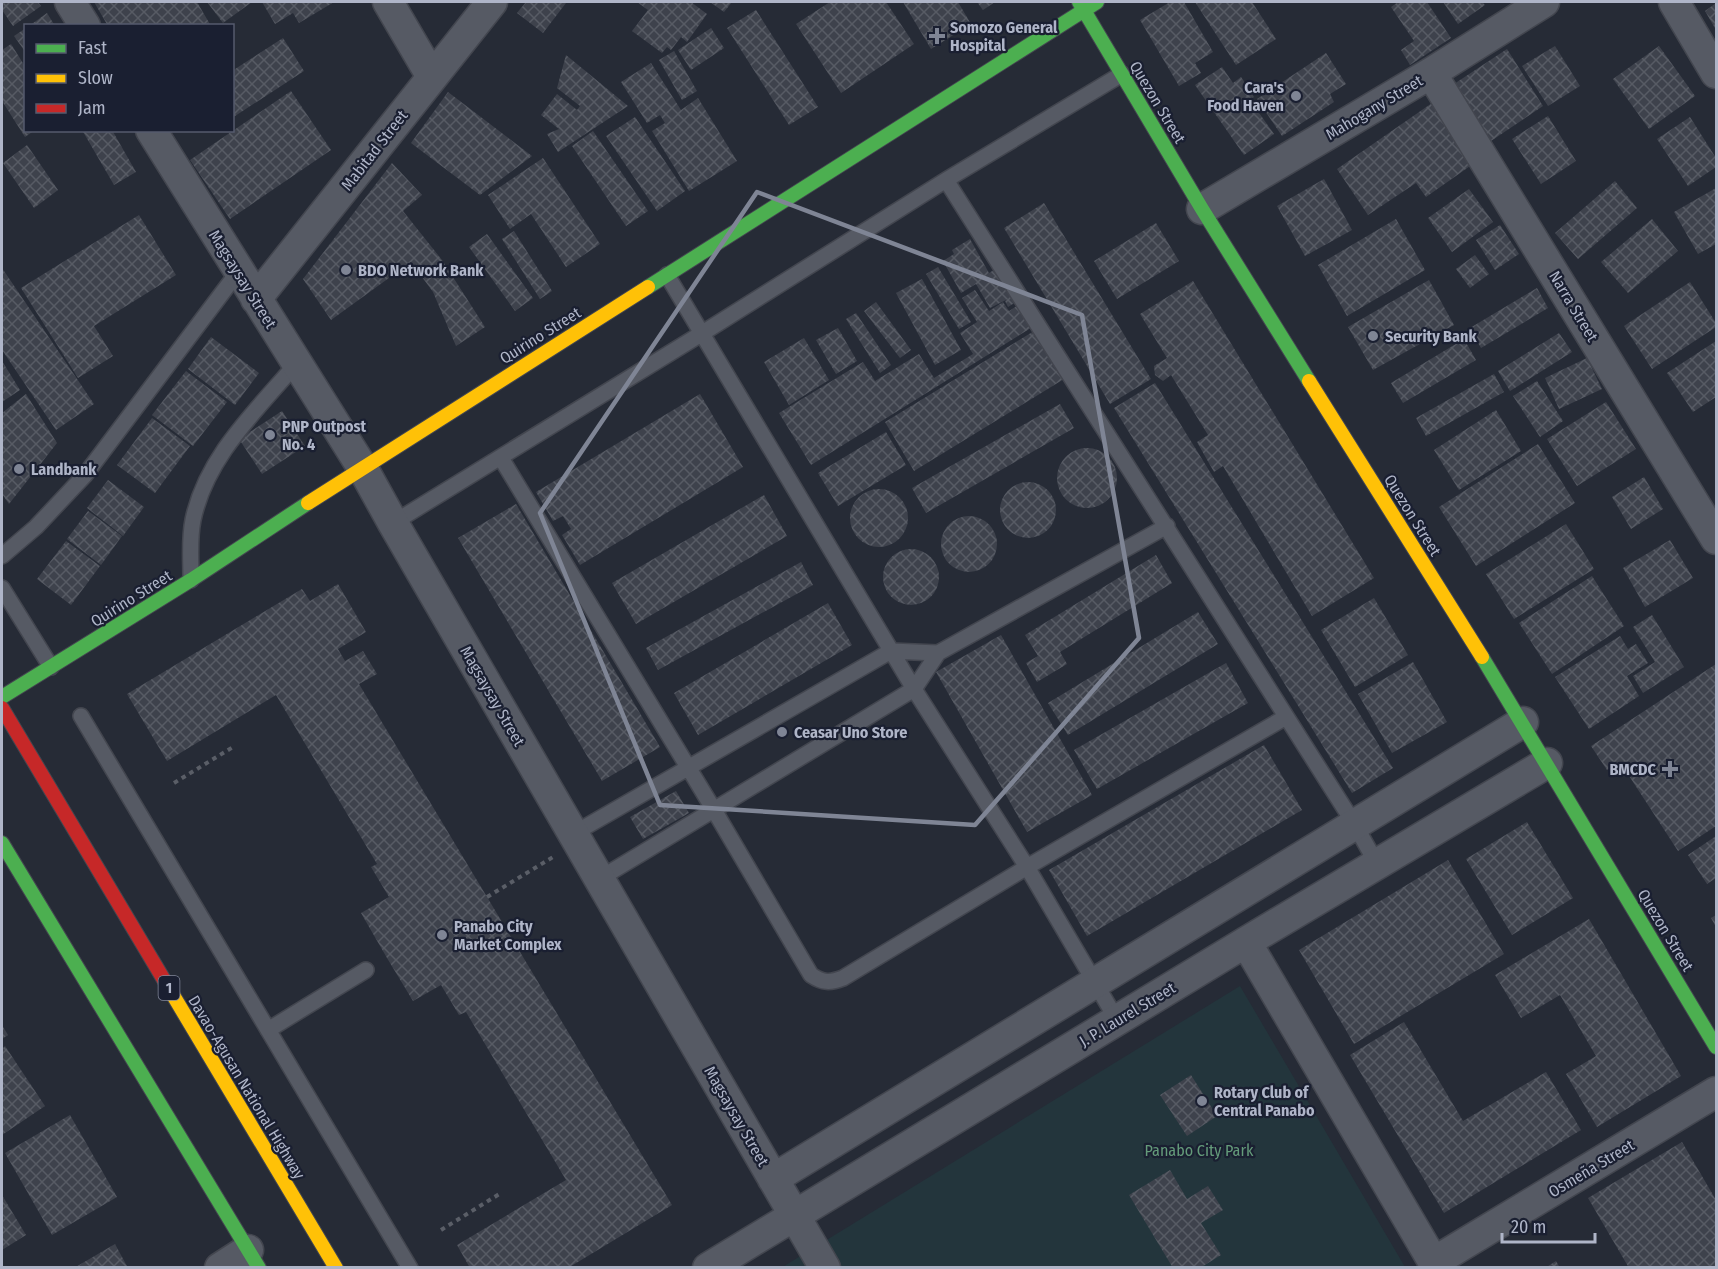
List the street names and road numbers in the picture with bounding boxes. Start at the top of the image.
street label: Quezon Street [1126,58,1190,147]
street label: Mahogany Street [1322,71,1427,144]
street label: Mabitad Street [337,106,412,194]
street label: Magsaysay Street [205,227,281,333]
street label: Narra Street [1545,267,1602,346]
street label: Quirino Street [496,303,585,368]
street label: Quezon Street [1380,471,1446,560]
street label: Quirino Street [87,566,176,631]
street label: Magsaysay Street [456,643,529,750]
street label: Quezon Street [1634,886,1698,975]
road number: 1 [158,976,180,1000]
street label: J. P. Laurel Street [1076,978,1179,1051]
street label: Davao-Agusan National Highway [184,992,309,1183]
street label: Magsaysay Street [700,1063,773,1170]
street label: Osmeña Street [1545,1135,1638,1201]

